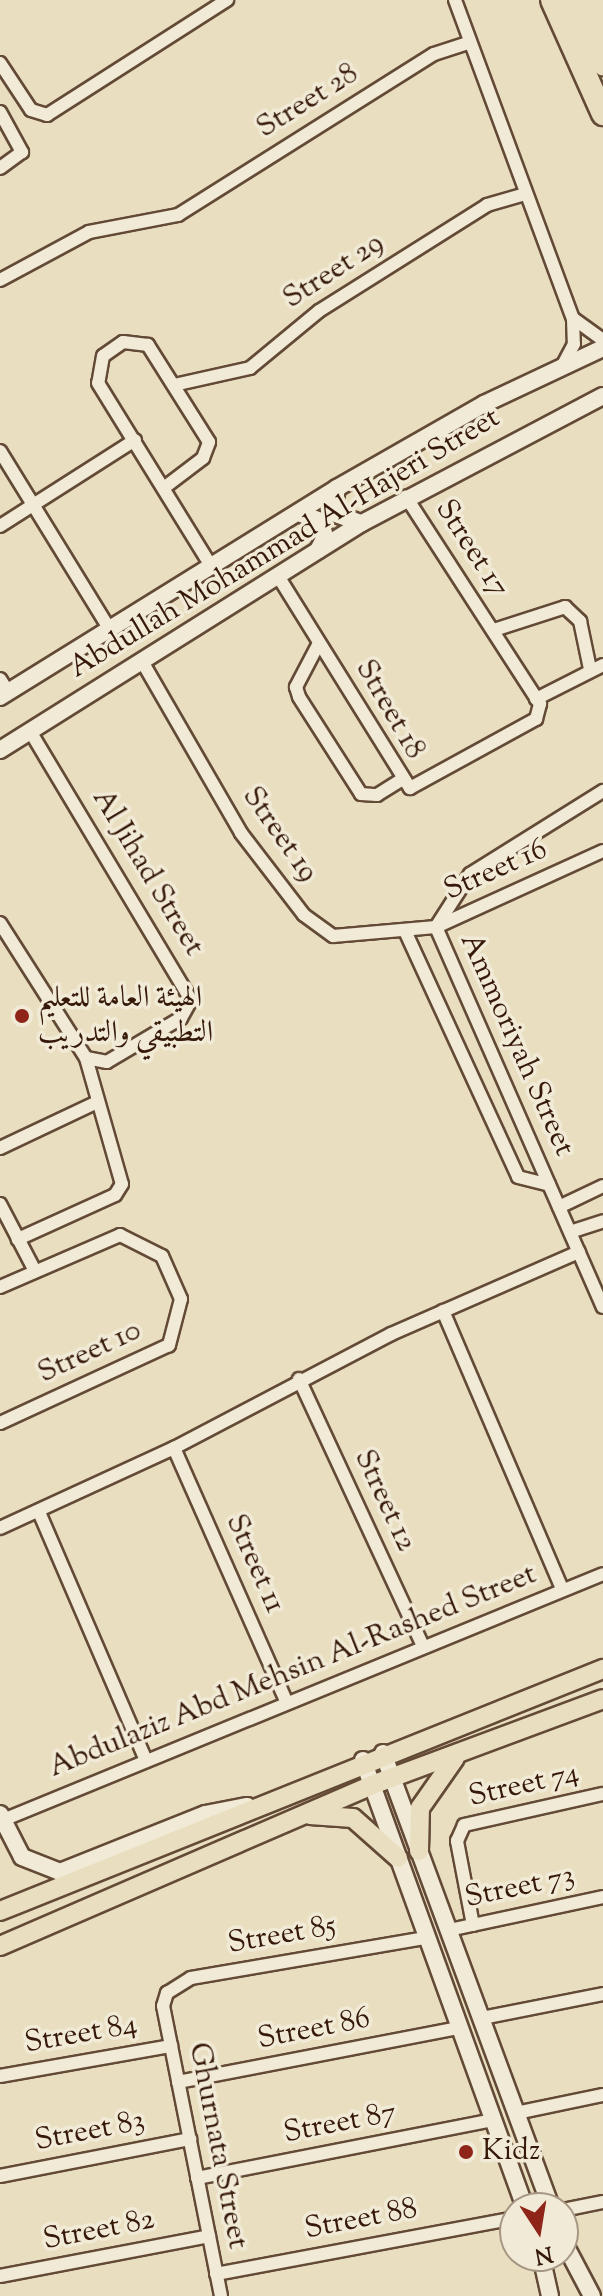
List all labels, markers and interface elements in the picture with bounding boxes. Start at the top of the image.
street label: Street 28 [251,57,365,147]
street label: Street 29 [277,226,391,318]
street label: Abdullah Mohammad Al-Hajeri Street [63,401,507,687]
street label: Street 17 [426,493,516,605]
street label: Street 18 [346,654,432,766]
street label: Street 19 [233,780,325,890]
street label: Al Jihad Street [83,783,211,963]
street label: Street 16 [439,832,553,910]
street label: Ammoriyah Street [451,928,581,1162]
place label: الهيئة العامة للتعليم التطبيقي والتدريب [38,981,213,1052]
marker: الهيئة العامة للتعليم التطبيقي والتدريب [13,1007,31,1025]
street label: Street 10 [33,1314,147,1392]
street label: Street 12 [345,1444,423,1558]
street label: Street 11 [216,1509,292,1619]
street label: Abdulaziz Abd Mehsin Al-Rashed Street [44,1557,542,1787]
street label: Street 74 [465,1756,583,1816]
street label: Street 73 [462,1859,578,1917]
street label: Street 85 [225,1909,339,1963]
street label: Street 86 [255,2001,373,2059]
street label: Street 84 [22,2007,140,2063]
street label: Ghurnata Street [179,2040,255,2252]
street label: Street 87 [281,2095,399,2153]
street label: Street 83 [32,2104,148,2160]
place label: Kidz [482,2134,540,2170]
marker: Kidz [457,2143,475,2161]
street label: Street 88 [302,2191,420,2249]
north arrow [499,2192,579,2272]
street label: Street 82 [40,2203,158,2259]
text: N [532,2236,555,2271]

